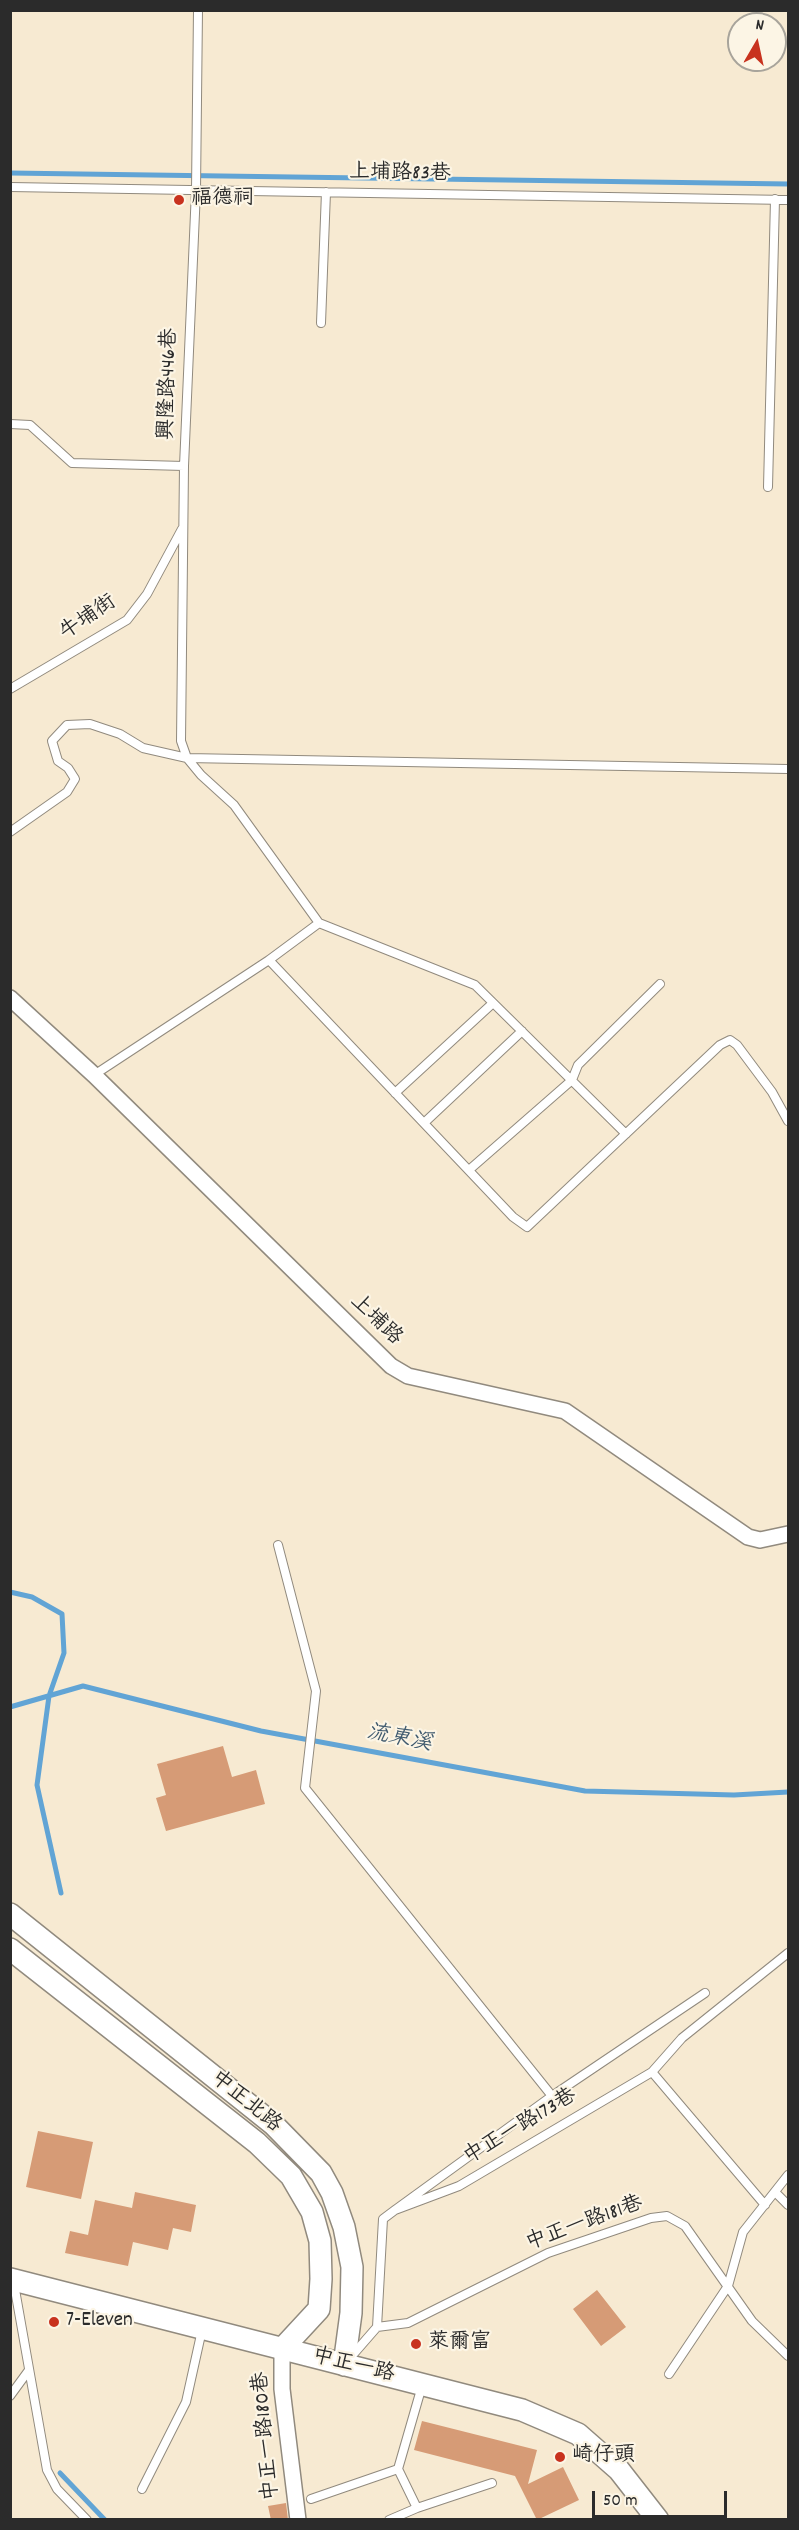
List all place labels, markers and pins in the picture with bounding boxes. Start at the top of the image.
place label: 福德祠 [191,187,254,213]
marker: 福德祠 [172,193,186,207]
place label: 7-Eleven [66,2309,133,2335]
marker: 7-Eleven [47,2315,61,2329]
place label: 萊爾富 [428,2331,491,2357]
marker: 萊爾富 [409,2337,423,2351]
place label: 崎仔頭 [572,2444,635,2470]
marker: 崎仔頭 [553,2450,567,2464]

